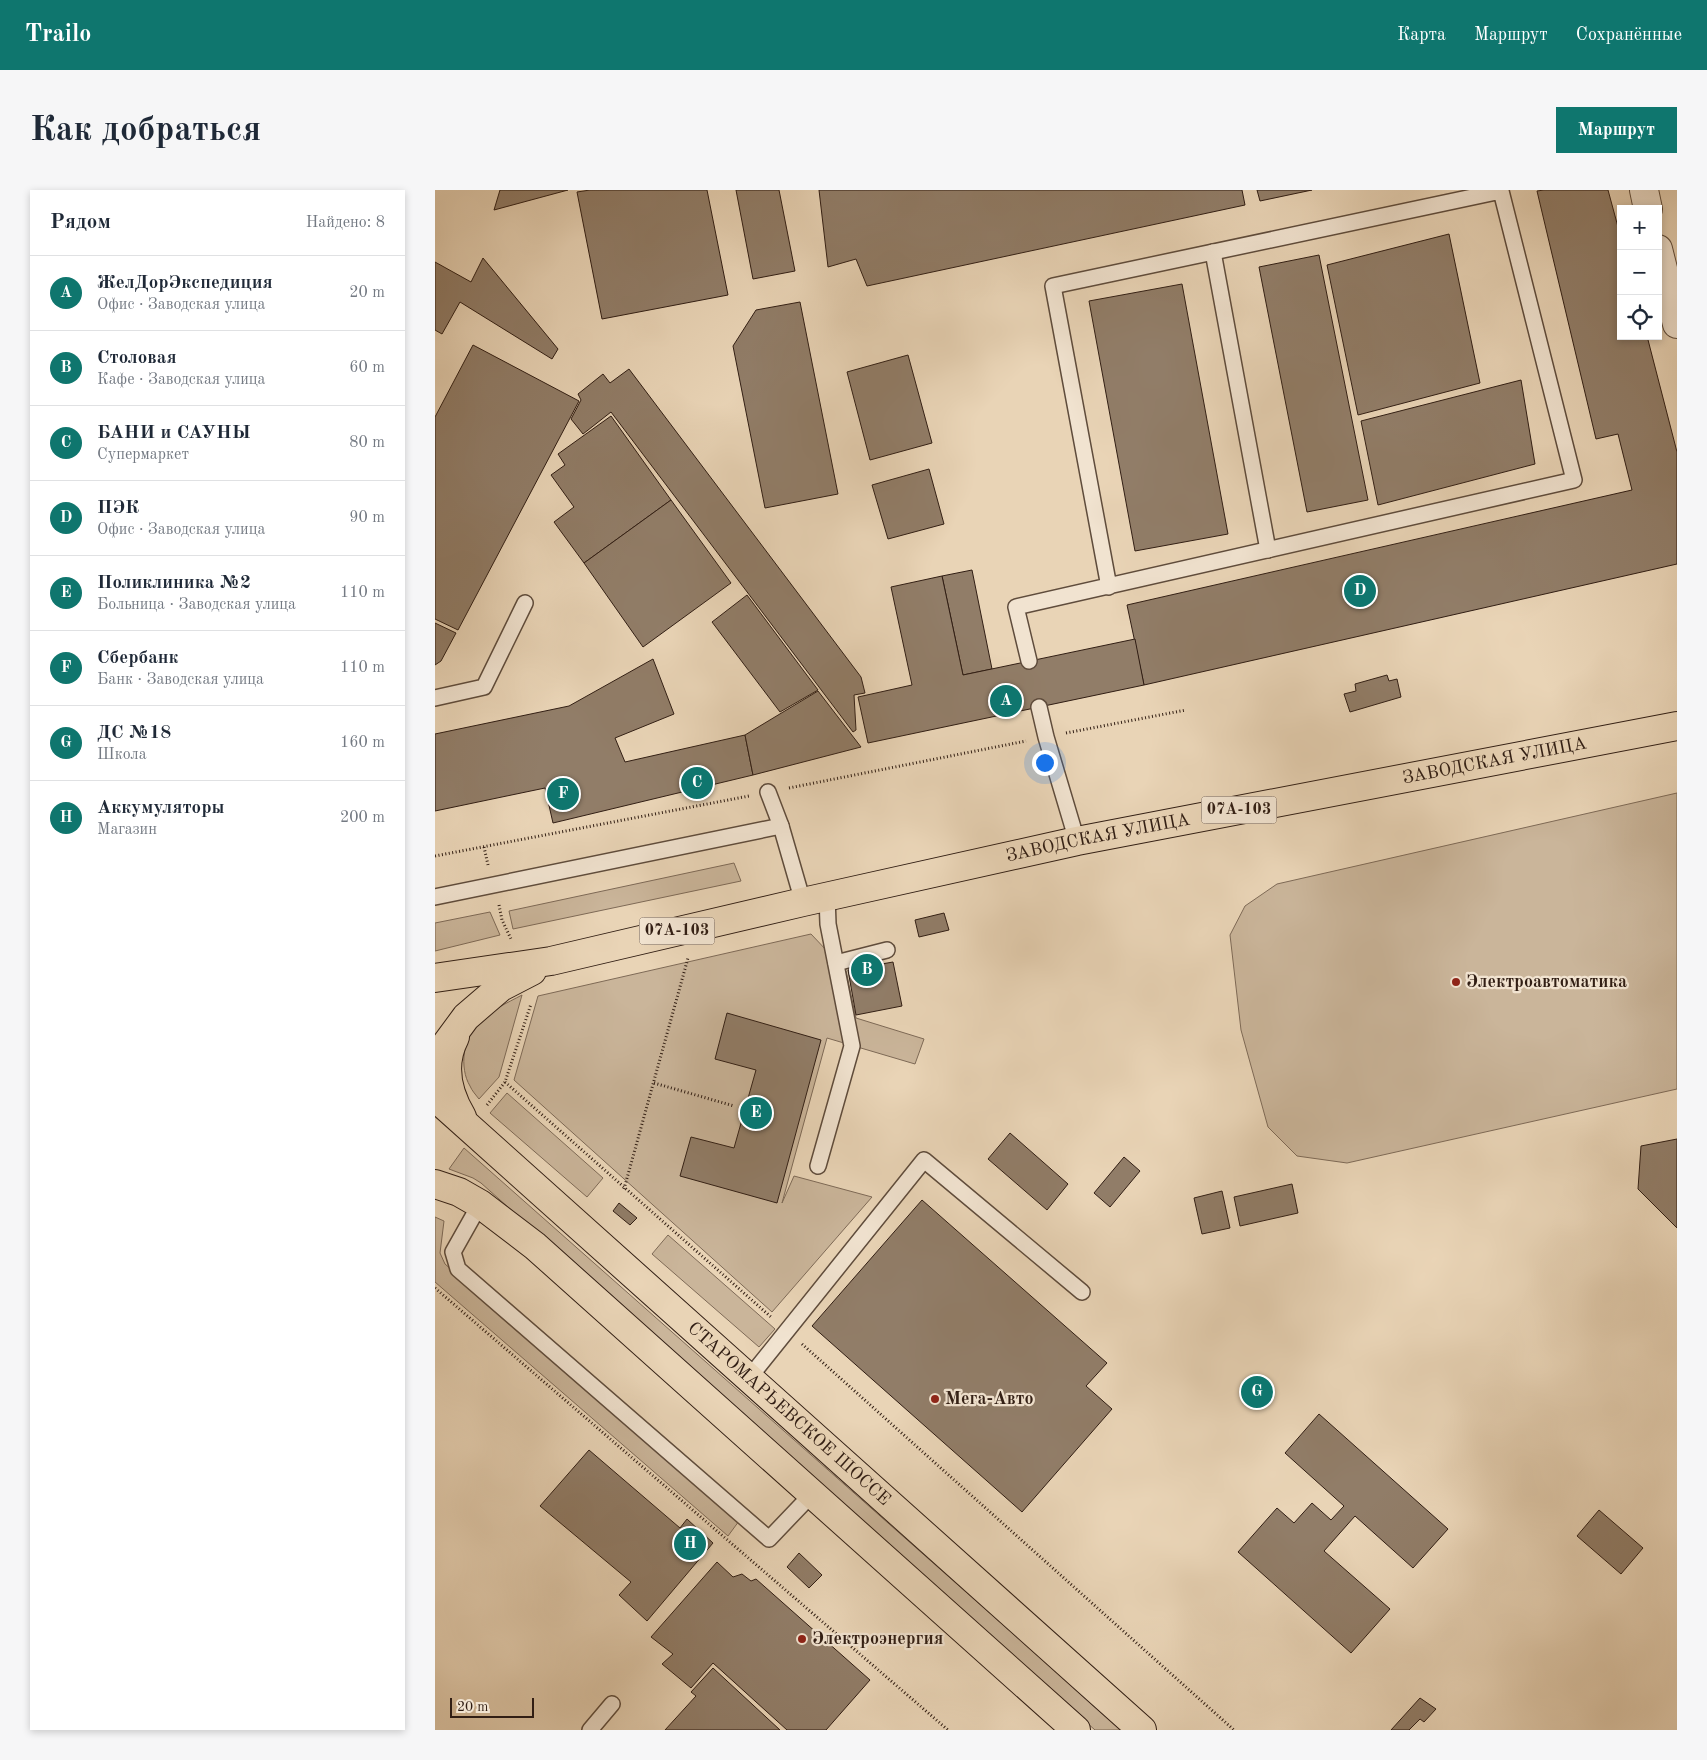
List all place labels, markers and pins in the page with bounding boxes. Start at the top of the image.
pin: D [1344,572,1376,610]
pin: A [990,682,1022,720]
pin: C [681,764,713,802]
pin: F [547,775,579,813]
pin: B [851,951,883,989]
place label: Электроавтоматика [1466,973,1627,991]
marker: Электроавтоматика [1450,976,1462,988]
pin: E [740,1094,772,1132]
pin: G [1241,1373,1273,1411]
place label: Мега-Авто [945,1390,1034,1408]
marker: Мега-Авто [929,1393,941,1405]
pin: H [674,1525,706,1563]
place label: Электроэнергия [812,1630,943,1648]
marker: Электроэнергия [796,1633,808,1645]

